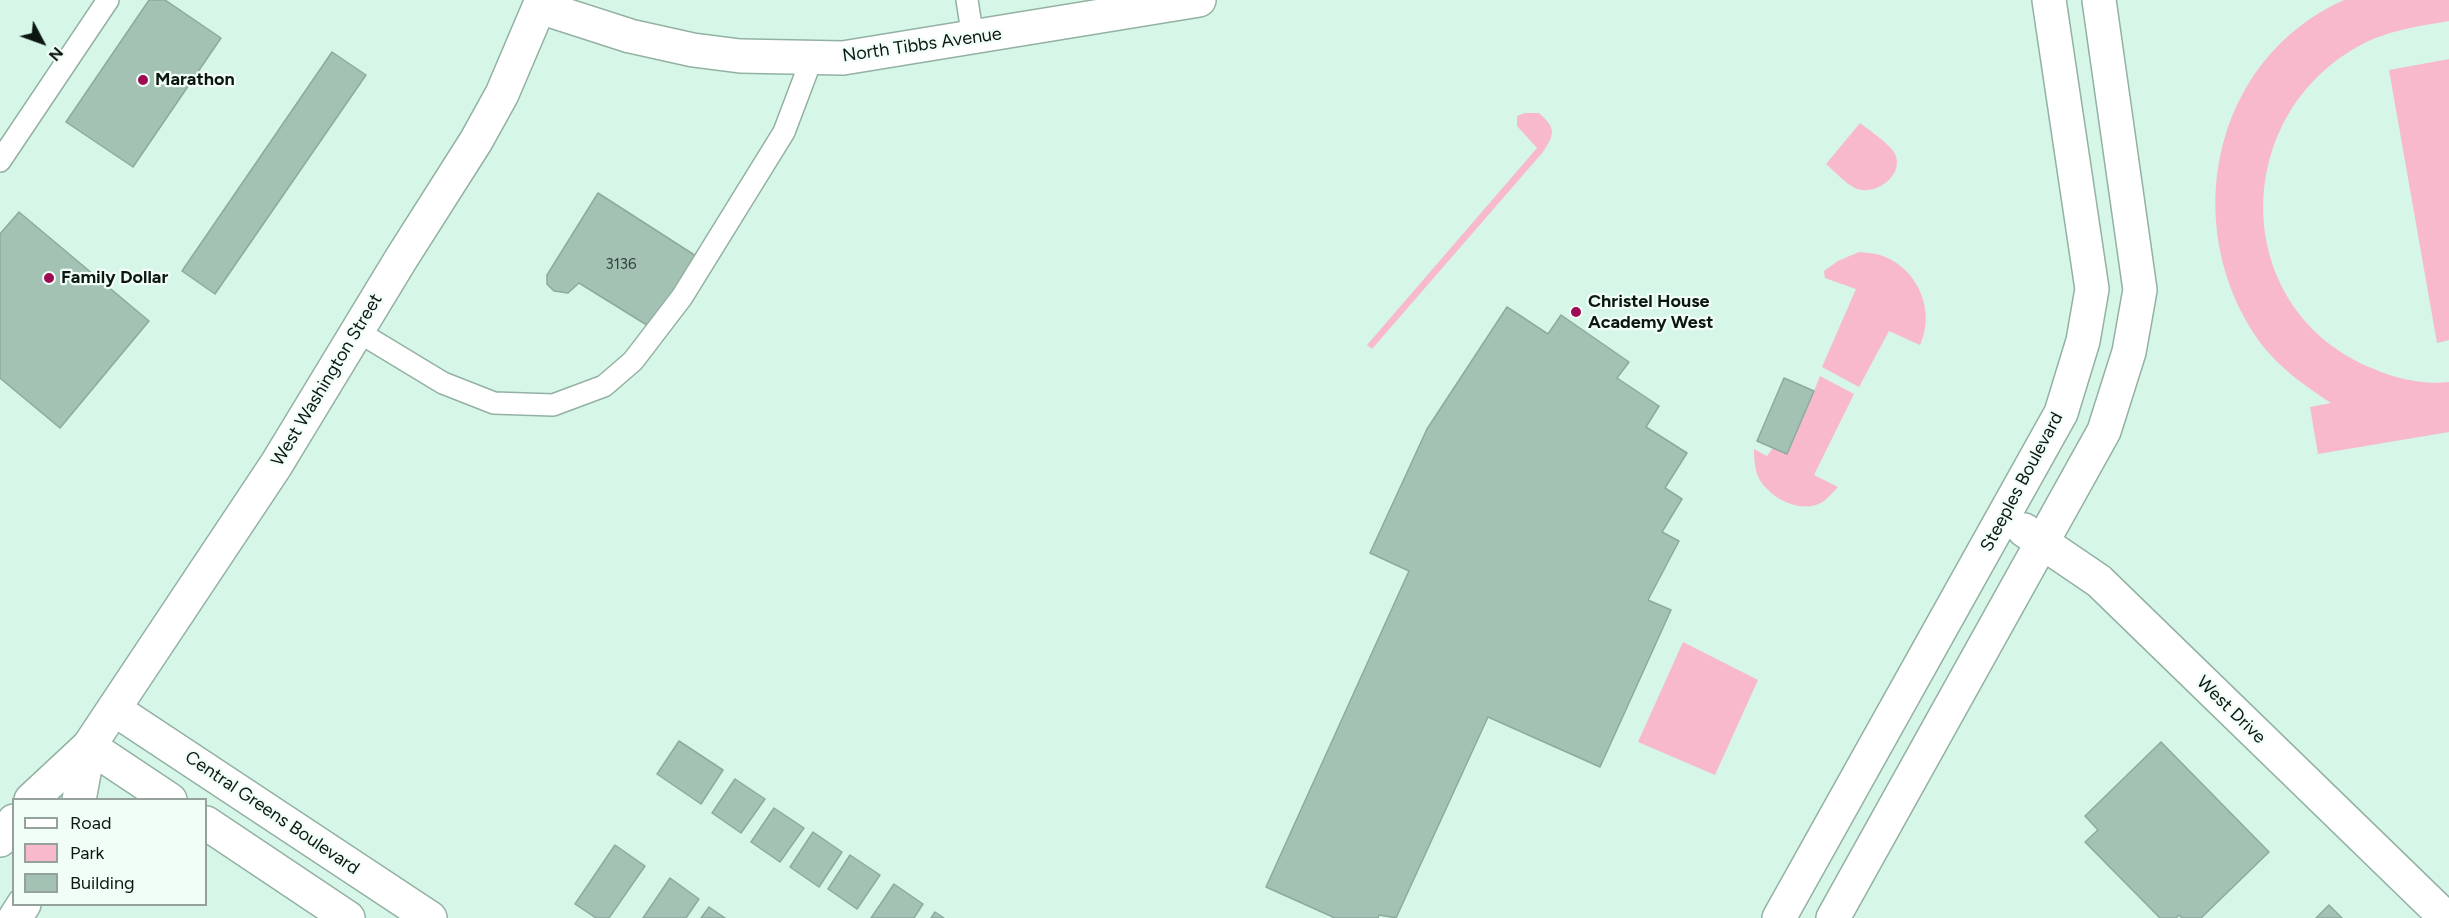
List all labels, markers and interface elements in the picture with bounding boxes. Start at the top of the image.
north arrow [12,12,72,72]
street label: North Tibbs Avenue [841,23,1003,67]
text: N [45,43,67,65]
place label: Marathon [155,69,235,91]
marker: Marathon [136,73,150,87]
house number: 3136 [605,256,637,274]
place label: Family Dollar [61,267,168,289]
marker: Family Dollar [42,271,56,285]
street label: West Washington Street [267,290,387,470]
place label: Christel House Academy West [1588,291,1713,334]
marker: Christel House Academy West [1569,305,1583,319]
street label: Steeples Boulevard [1976,409,2068,555]
street label: West Drive [2192,672,2270,748]
street label: Central Greens Boulevard [181,747,363,879]
legend [12,798,207,906]
text: Road [70,812,111,834]
text: Park [70,842,104,864]
text: Building [70,872,135,894]

